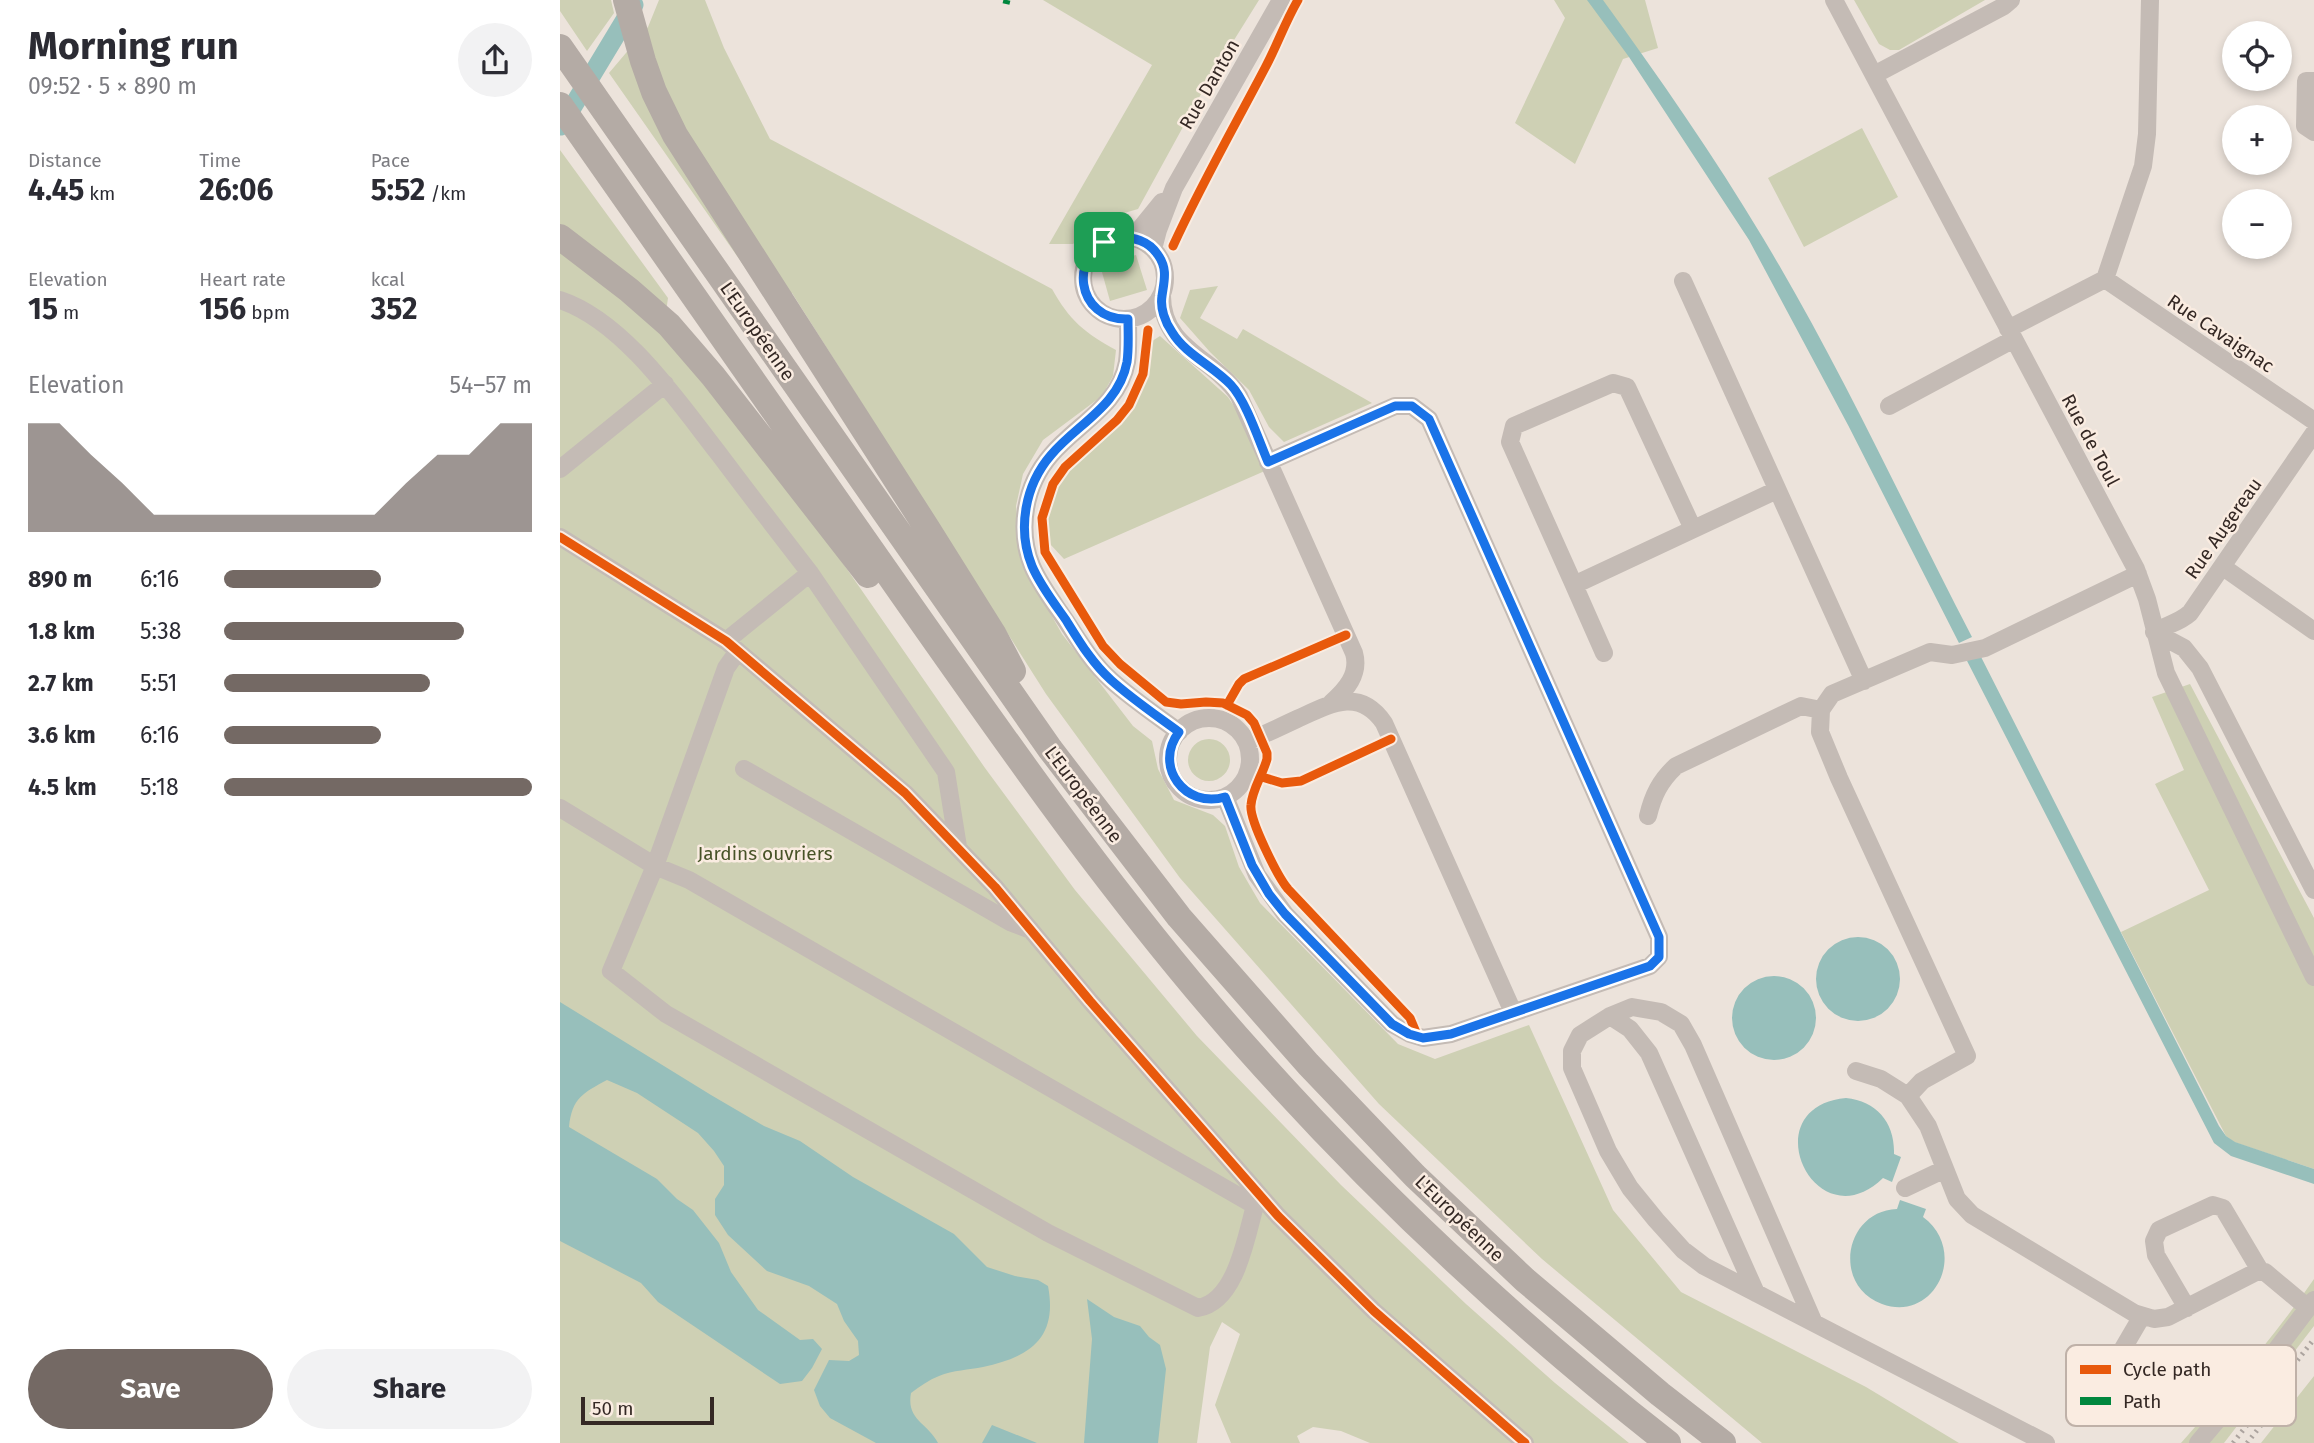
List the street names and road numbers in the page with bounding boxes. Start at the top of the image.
street label: Rue Danton [1174,35,1244,133]
street label: L'Européenne [715,278,800,385]
street label: Rue Cavaignac [2163,289,2278,378]
street label: Rue de Toul [2057,390,2125,491]
street label: Rue Augereau [2180,473,2267,583]
street label: L'Européenne [1040,741,1127,847]
street label: L'Européenne [1410,1170,1509,1267]

